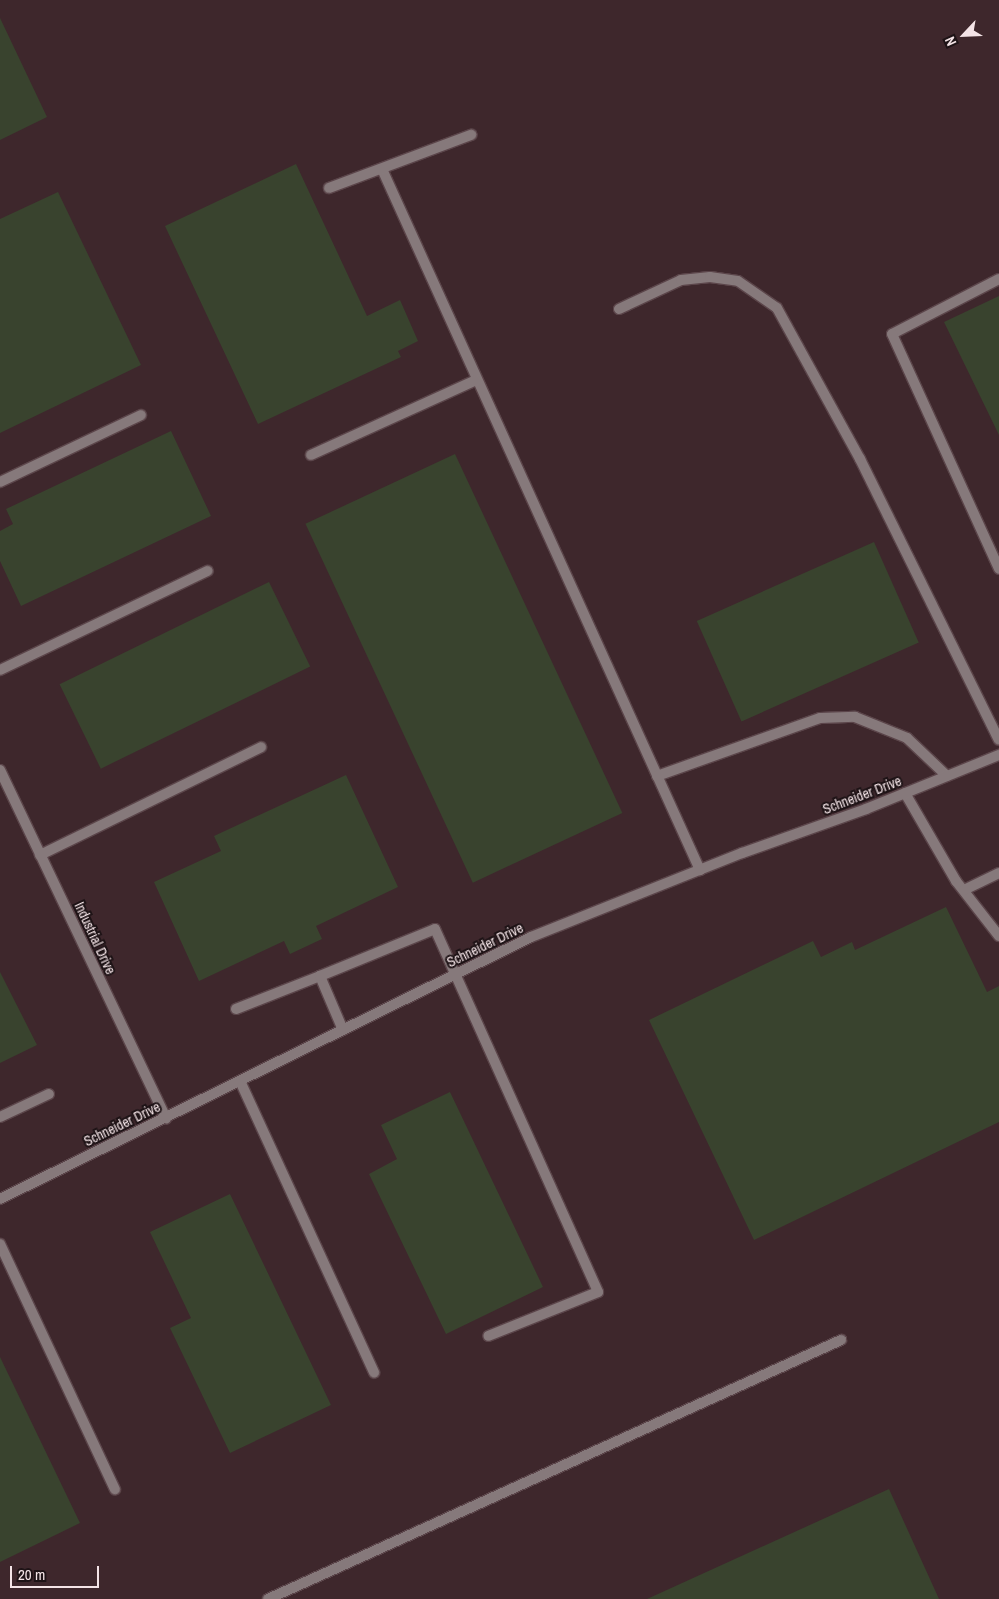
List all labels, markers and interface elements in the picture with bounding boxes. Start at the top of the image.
north arrow [939,10,989,60]
text: N [940,34,960,49]
street label: Schneider Drive [820,772,904,818]
street label: Industrial Drive [71,899,119,977]
street label: Schneider Drive [444,919,526,971]
street label: Schneider Drive [81,1098,163,1150]
scale bar [12,1556,101,1588]
text: 20 m [18,1564,45,1585]

